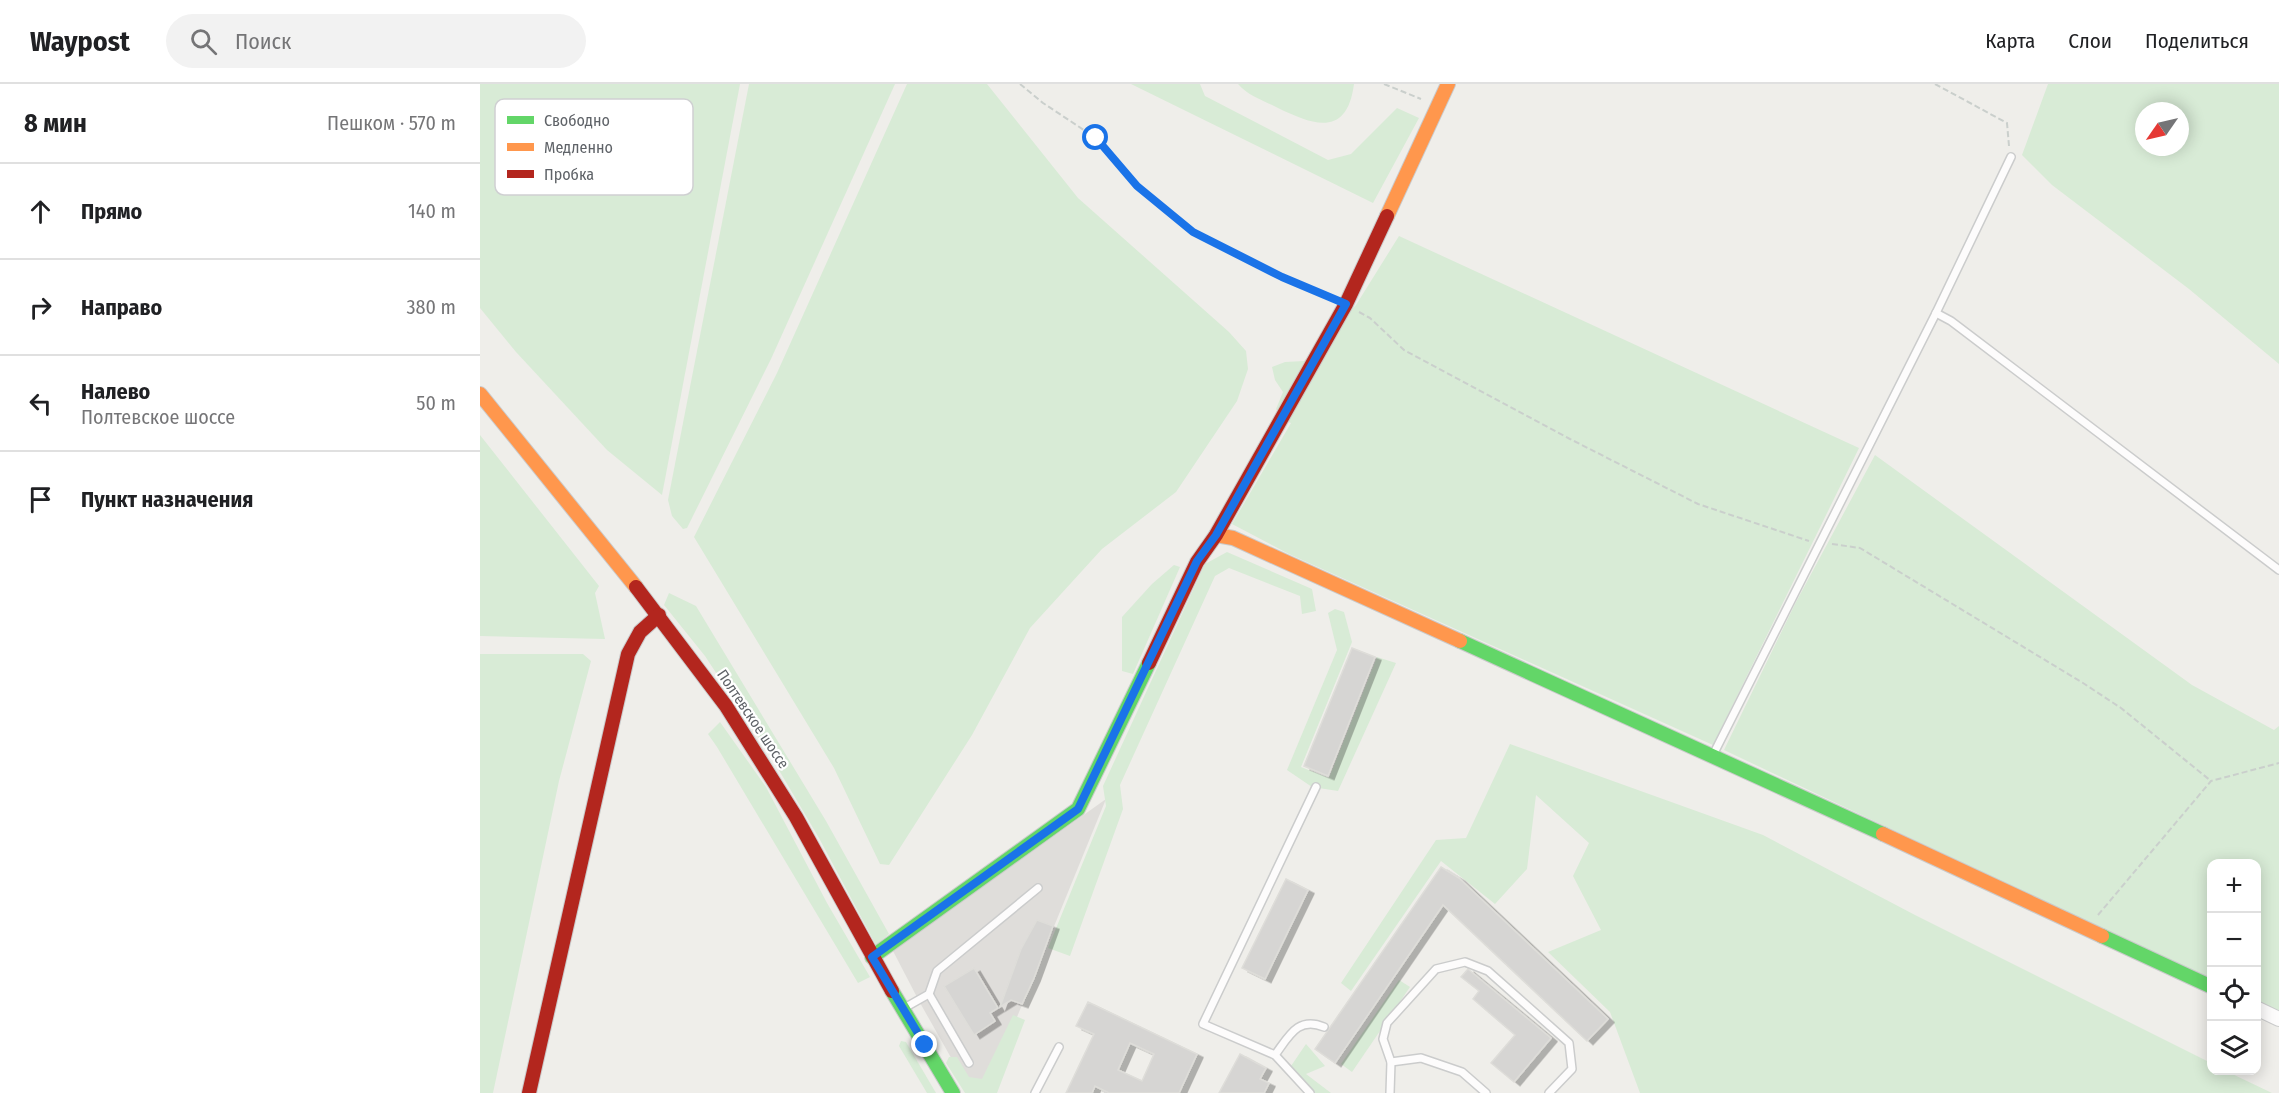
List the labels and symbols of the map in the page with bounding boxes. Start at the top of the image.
legend [495,99,693,195]
north arrow [2135,102,2189,156]
text: Свободно [544,111,610,130]
route start [1082,124,1108,150]
text: Медленно [544,138,613,157]
text: Пробка [544,165,594,184]
street label: Полтевское шоссе [713,666,793,772]
route end [911,1031,937,1057]

